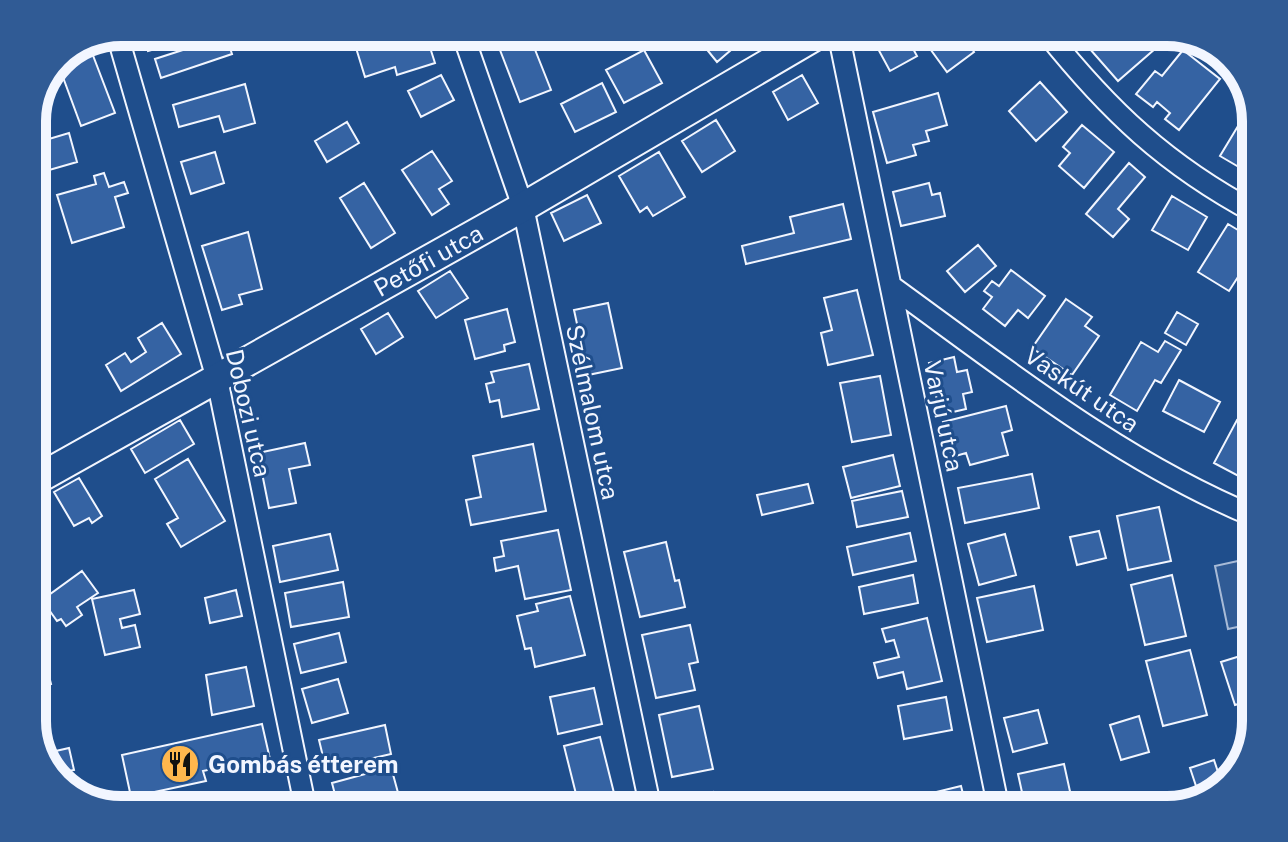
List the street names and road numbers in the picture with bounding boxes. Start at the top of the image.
street label: Petőfi utca [369,218,488,302]
street label: Szélmalom utca [561,322,625,502]
street label: Vaskút utca [1020,341,1144,437]
street label: Dobozi utca [221,346,277,480]
street label: Varjú utca [919,358,969,474]

